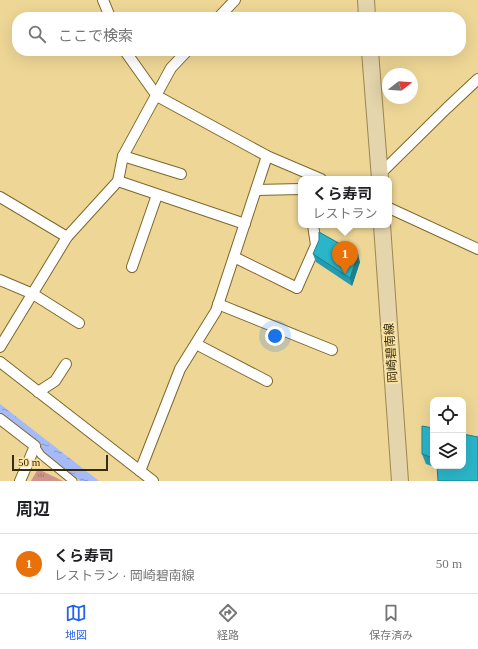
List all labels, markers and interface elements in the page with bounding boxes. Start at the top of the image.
search box [12,12,466,56]
icon: search [26,23,48,45]
text: ここで検索 [58,28,133,44]
north arrow [382,68,418,104]
popup [298,176,392,228]
text: くら寿司 [312,186,373,202]
text: レストラン [312,206,378,221]
pin: 1 [332,241,358,274]
street label: 岡崎碧南線 [382,323,400,383]
your location [265,326,285,346]
map controls [430,397,466,469]
button: locate [430,397,466,433]
button: layers [430,433,466,469]
scale bar [12,453,108,472]
text: 50 m [18,456,40,468]
text: 周辺 [16,500,50,519]
text: くら寿司 [54,548,114,564]
text: 1 [26,556,32,571]
text: 50 m [436,556,462,571]
text: レストラン · 岡崎碧南線 [54,568,195,583]
tab: 地図 [65,602,87,642]
tab: 経路 [217,602,239,642]
tab: 保存済み [369,602,413,642]

